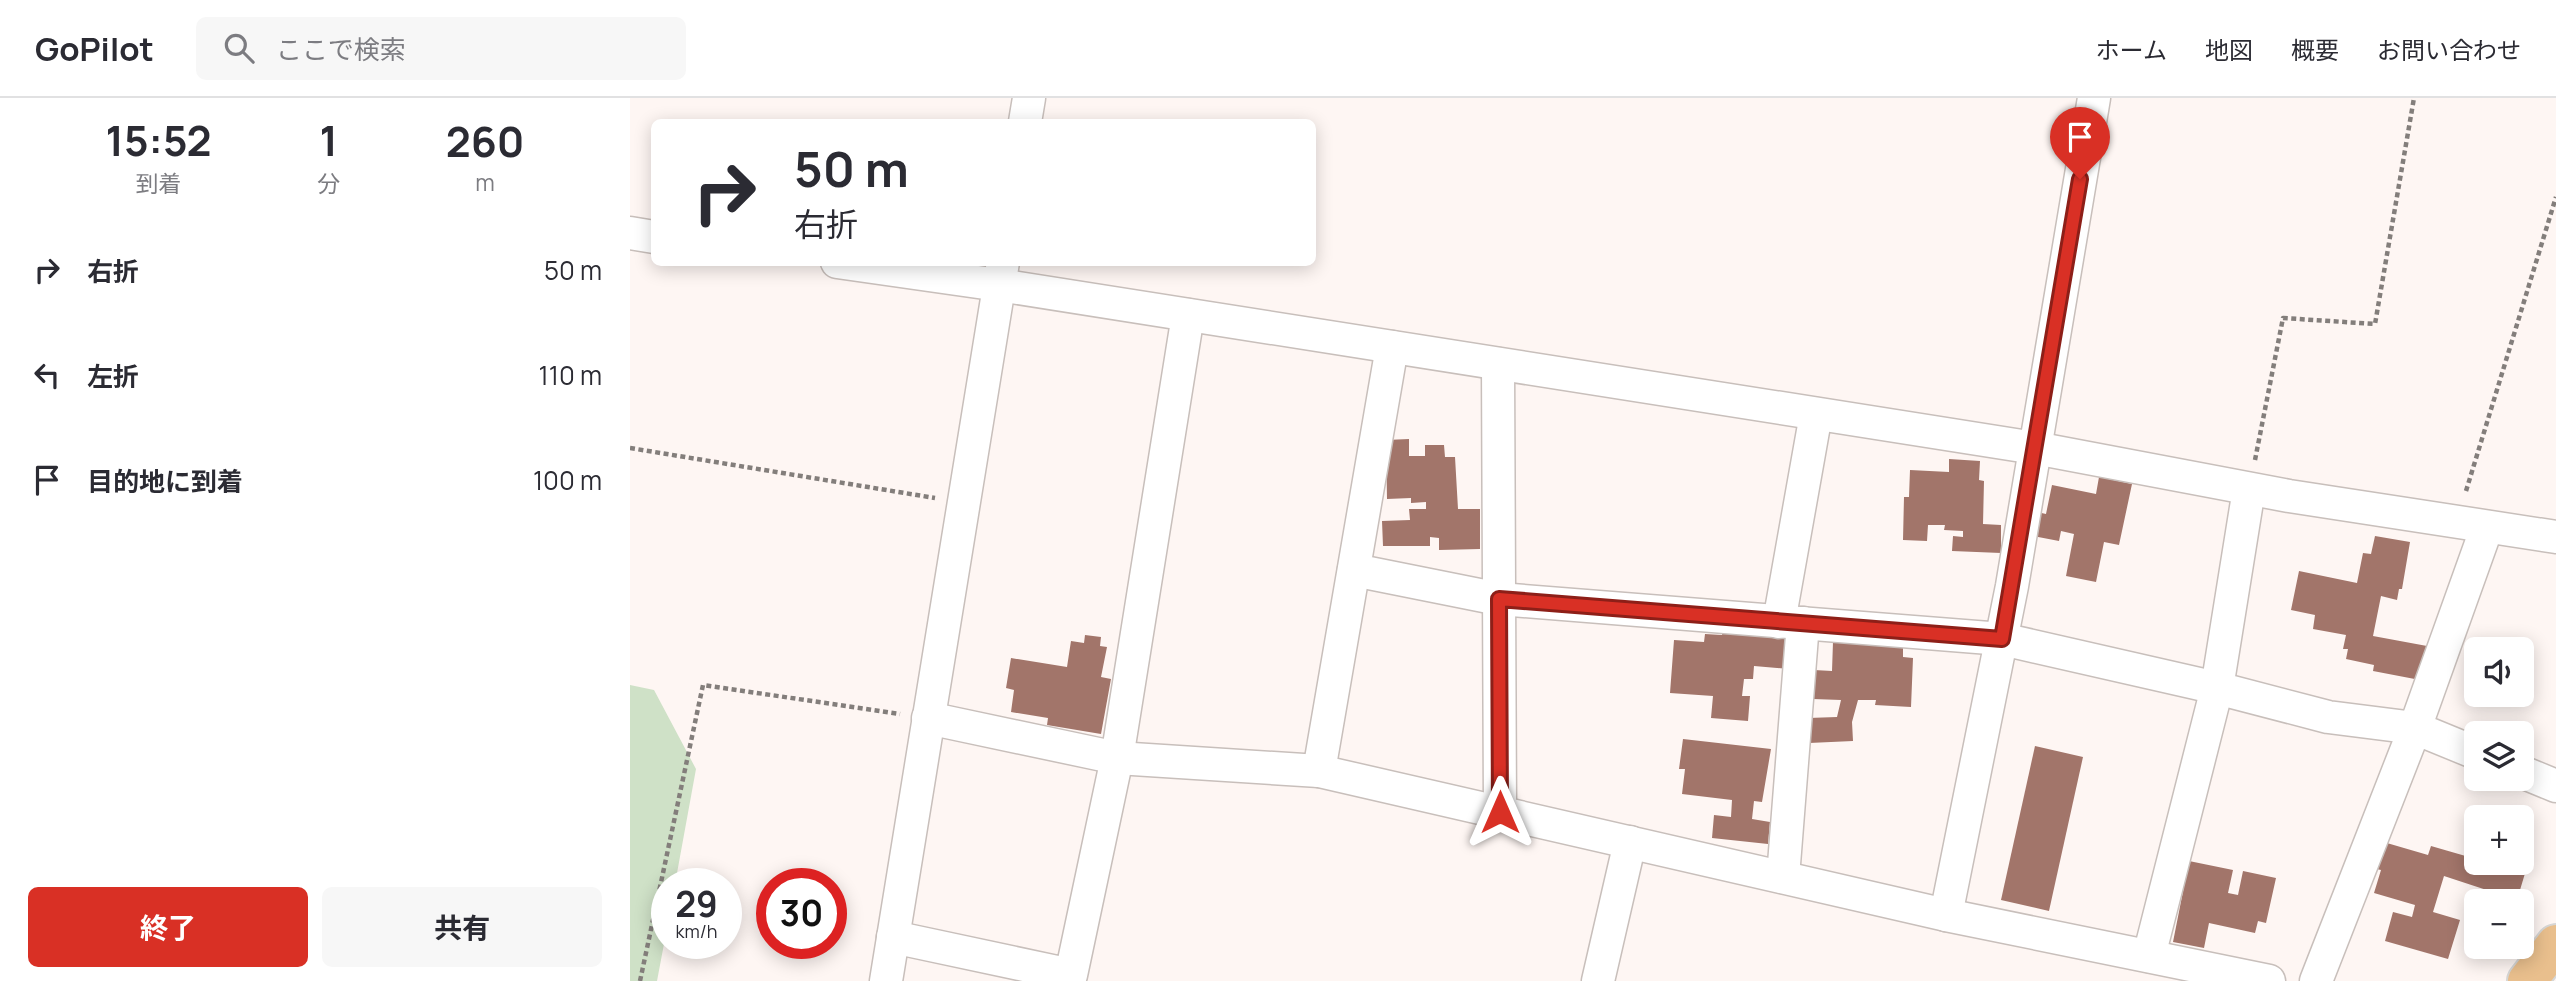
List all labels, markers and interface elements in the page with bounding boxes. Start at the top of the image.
search box [196,17,686,80]
text: GoPilot [35,26,154,71]
icon: search [220,29,258,67]
text: ここで検索 [276,31,406,67]
text: ホーム [2096,33,2167,66]
text: 地図 [2205,33,2253,66]
text: 概要 [2291,33,2339,66]
text: お問い合わせ [2377,33,2521,66]
pin [2050,107,2110,179]
text: 15:52 [106,111,212,169]
text: 1 [319,111,338,169]
text: 260 [446,112,524,170]
icon: arrive [2061,118,2099,156]
text: 50 m [794,135,909,202]
icon: right [679,147,770,238]
text: m [475,166,495,198]
text: 到着 [136,167,182,199]
text: 分 [317,167,340,199]
text: 右折 [794,202,858,246]
icon: right [28,251,66,289]
text: 50 m [544,252,602,288]
text: 右折 [87,253,139,289]
icon: left [28,356,66,394]
text: 110 m [539,357,602,393]
text: 左折 [87,358,139,394]
icon: arrive [28,461,66,499]
text: 100 m [533,462,602,498]
text: 目的地に到着 [87,463,243,499]
map controls [2464,637,2534,959]
button: sound [2464,637,2534,707]
button: layers [2464,721,2534,791]
position arrow [1463,775,1537,849]
button: + [2464,805,2534,875]
speed limit sign: 30 [756,868,847,959]
text: 29 [675,880,718,928]
button: 終了 [28,887,308,967]
button: 共有 [322,887,602,967]
button: − [2464,889,2534,959]
text: km/h [676,919,717,943]

